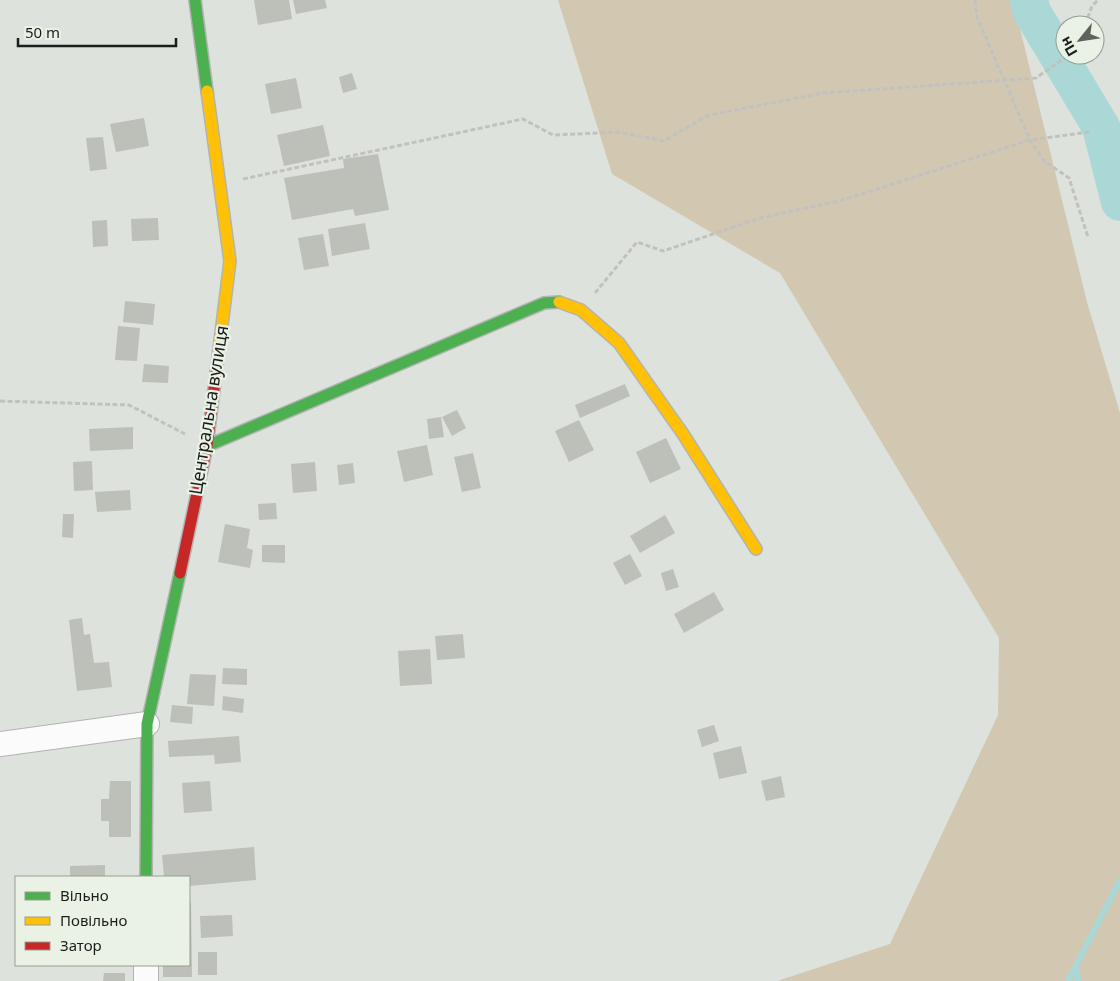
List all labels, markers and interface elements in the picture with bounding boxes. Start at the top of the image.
scale bar [18,15,175,47]
north arrow [1055,15,1105,65]
text: 50 m [25,22,60,42]
text: Пн [1055,33,1082,60]
street label: Центральна вулиця [183,323,233,496]
legend [15,876,190,966]
text: Вільно [60,885,109,905]
text: Повільно [60,910,127,930]
text: Затор [60,935,102,955]

